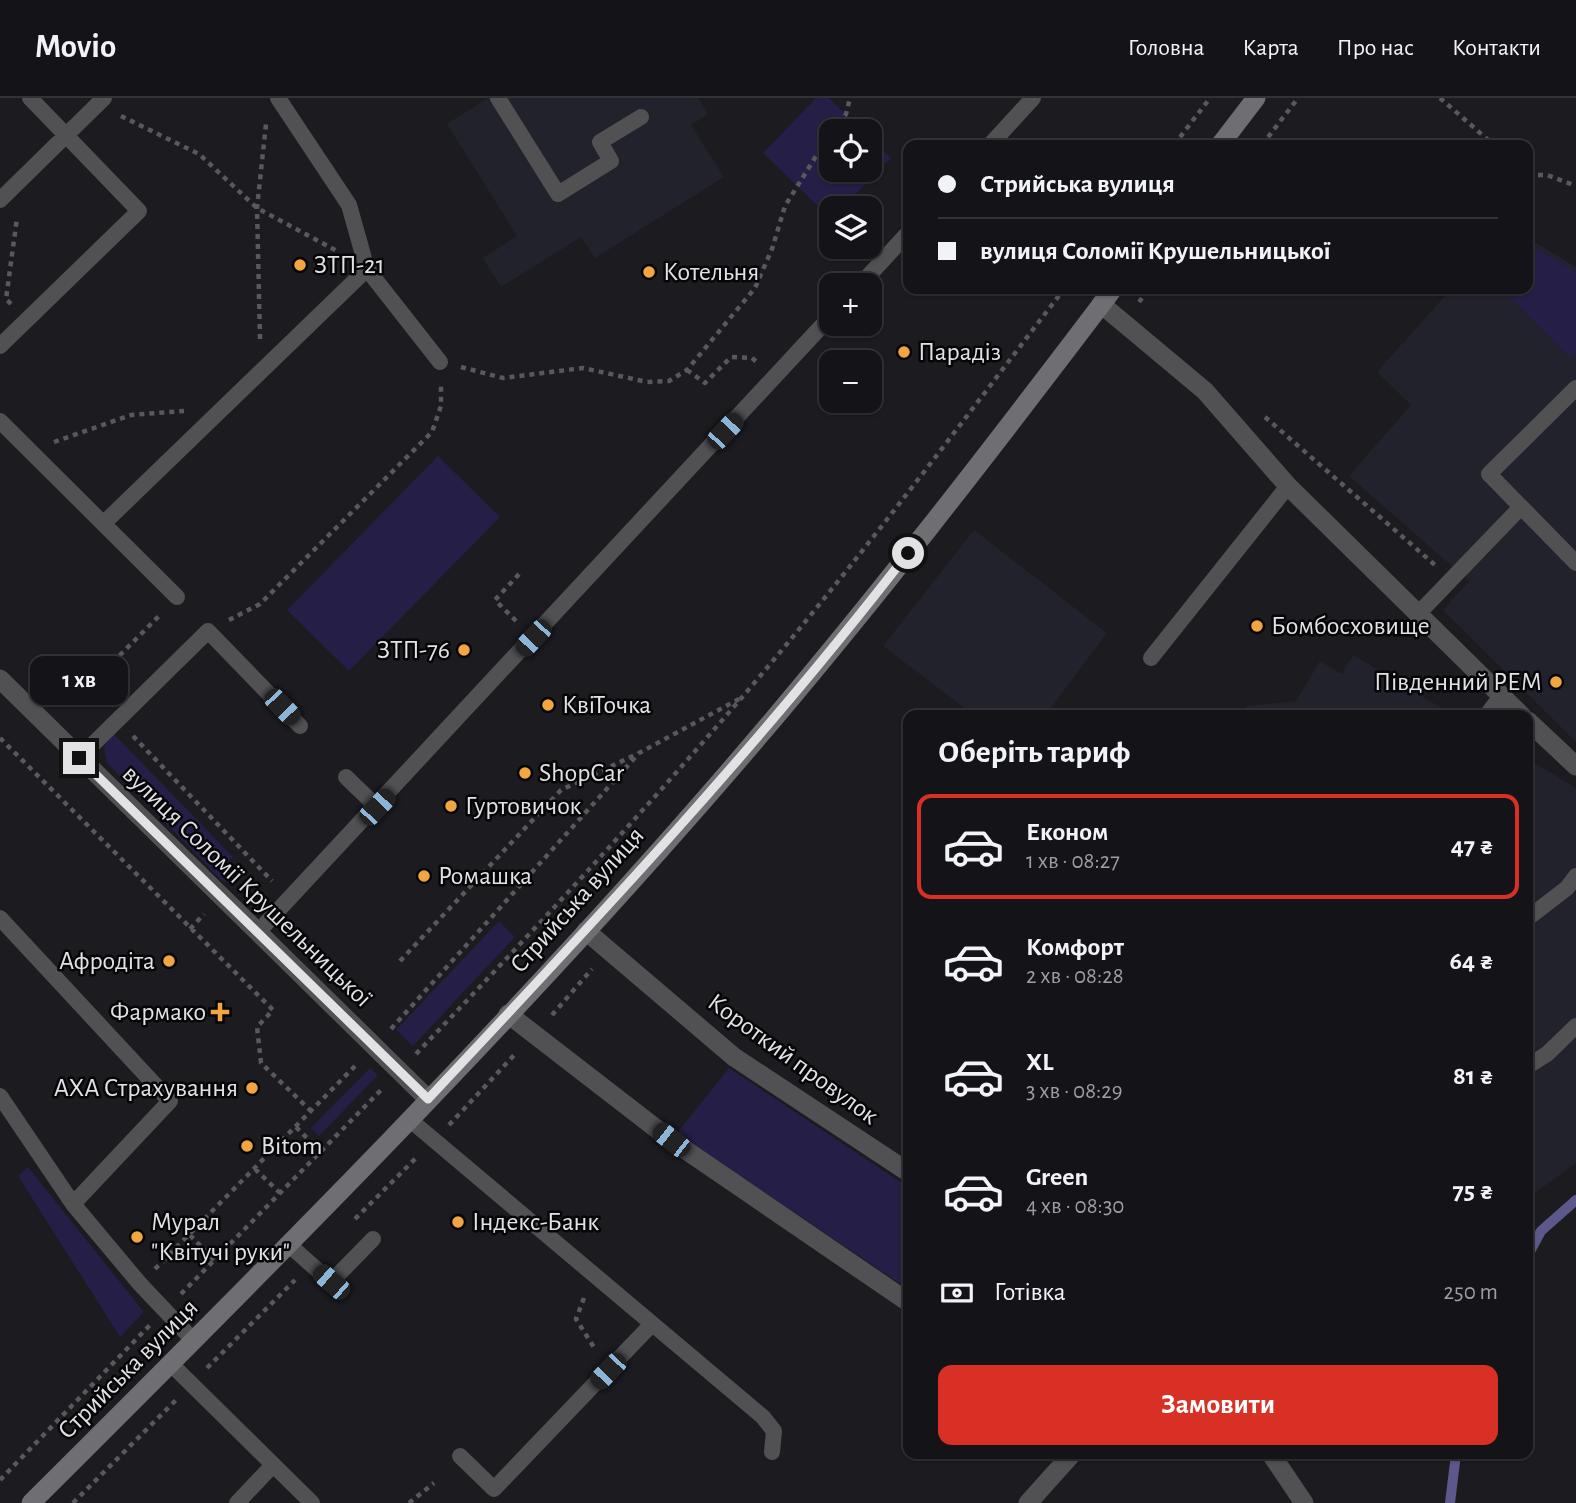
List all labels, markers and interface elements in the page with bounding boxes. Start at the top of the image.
text: Movio [35,31,116,64]
text: Головна [1128,36,1204,60]
text: Карта [1242,36,1299,60]
text: Про нас [1337,36,1414,60]
text: Контакти [1452,36,1541,60]
map controls [819,119,882,413]
button: locate [819,119,882,182]
text: Стрийська вулиця [980,171,1175,197]
button: layers [819,196,882,259]
text: вулиця Соломії Крушельницької [980,238,1330,264]
place label: ЗТП-21 [314,252,385,278]
marker: ЗТП-21 [292,257,308,273]
place label: Котельня [663,259,759,285]
marker: Котельня [641,264,657,280]
button: + [819,273,882,336]
place label: Парадіз [918,339,1001,365]
marker: Парадіз [896,344,912,360]
button: − [819,350,882,413]
car [703,408,748,454]
route start [892,537,924,569]
place label: Бомбосховище [1271,613,1430,639]
car [511,615,556,661]
marker: Бомбосховище [1249,618,1265,634]
place label: ЗТП-76 [377,637,450,663]
marker: ЗТП-76 [456,642,472,658]
callout: 1 хв [30,656,128,706]
text: 1 хв [62,669,96,692]
place label: Південний РЕМ [1374,669,1542,695]
marker: Південний РЕМ [1548,674,1564,690]
car [260,685,305,729]
place label: КвіТочка [562,692,651,718]
marker: КвіТочка [540,697,556,713]
text: Оберіть тариф [938,736,1130,768]
route end [63,742,95,774]
street label: вулиця Соломії Крушельницької [117,760,377,1012]
place label: ShopCar [539,760,625,786]
marker: ShopCar [517,765,533,781]
car [355,784,400,830]
place label: Гуртовичок [465,793,582,819]
marker: Гуртовичок [443,798,459,814]
icon: car [942,815,1005,878]
text: Економ [1026,819,1108,845]
street label: Стрийська вулиця [505,822,649,978]
text: 47 ₴ [1451,833,1494,859]
text: 1 хв · 08:27 [1026,850,1120,873]
place label: Ромашка [438,863,532,889]
marker: Ромашка [416,868,432,884]
icon: car [942,930,1005,993]
text: Комфорт [1026,934,1124,960]
place label: Афродіта [59,948,155,974]
text: 64 ₴ [1449,948,1494,974]
marker: Афродіта [161,953,177,969]
text: 2 хв · 08:28 [1026,965,1124,988]
street label: Короткий провулок [703,989,883,1129]
place label: Фармако [110,999,206,1025]
marker: Фармако [212,1004,228,1020]
icon: car [942,1045,1005,1108]
text: XL [1026,1049,1053,1075]
text: 81 ₴ [1453,1063,1494,1089]
place label: АХА Страхування [54,1075,238,1101]
marker: АХА Страхування [244,1080,260,1096]
text: 3 хв · 08:29 [1026,1080,1123,1103]
car [648,1119,695,1161]
place label: Bitom [261,1133,323,1159]
marker: Bitom [239,1138,255,1154]
icon: car [942,1160,1005,1223]
text: Green [1026,1164,1088,1190]
text: 75 ₴ [1453,1178,1494,1204]
text: 4 хв · 08:30 [1026,1195,1125,1218]
place label: Мурал "Квітучі руки" [151,1209,290,1265]
place label: Індекс-Банк [472,1209,599,1235]
marker: Індекс-Банк [450,1214,466,1230]
marker: Мурал "Квітучі руки" [129,1229,145,1245]
car [309,1260,354,1304]
icon: cash [938,1274,976,1312]
text: Готівка [994,1279,1066,1305]
text: 250 m [1444,1281,1498,1304]
street label: Стрийська вулиця [53,1294,203,1444]
car [586,1349,631,1393]
button: Замовити [938,1365,1498,1445]

